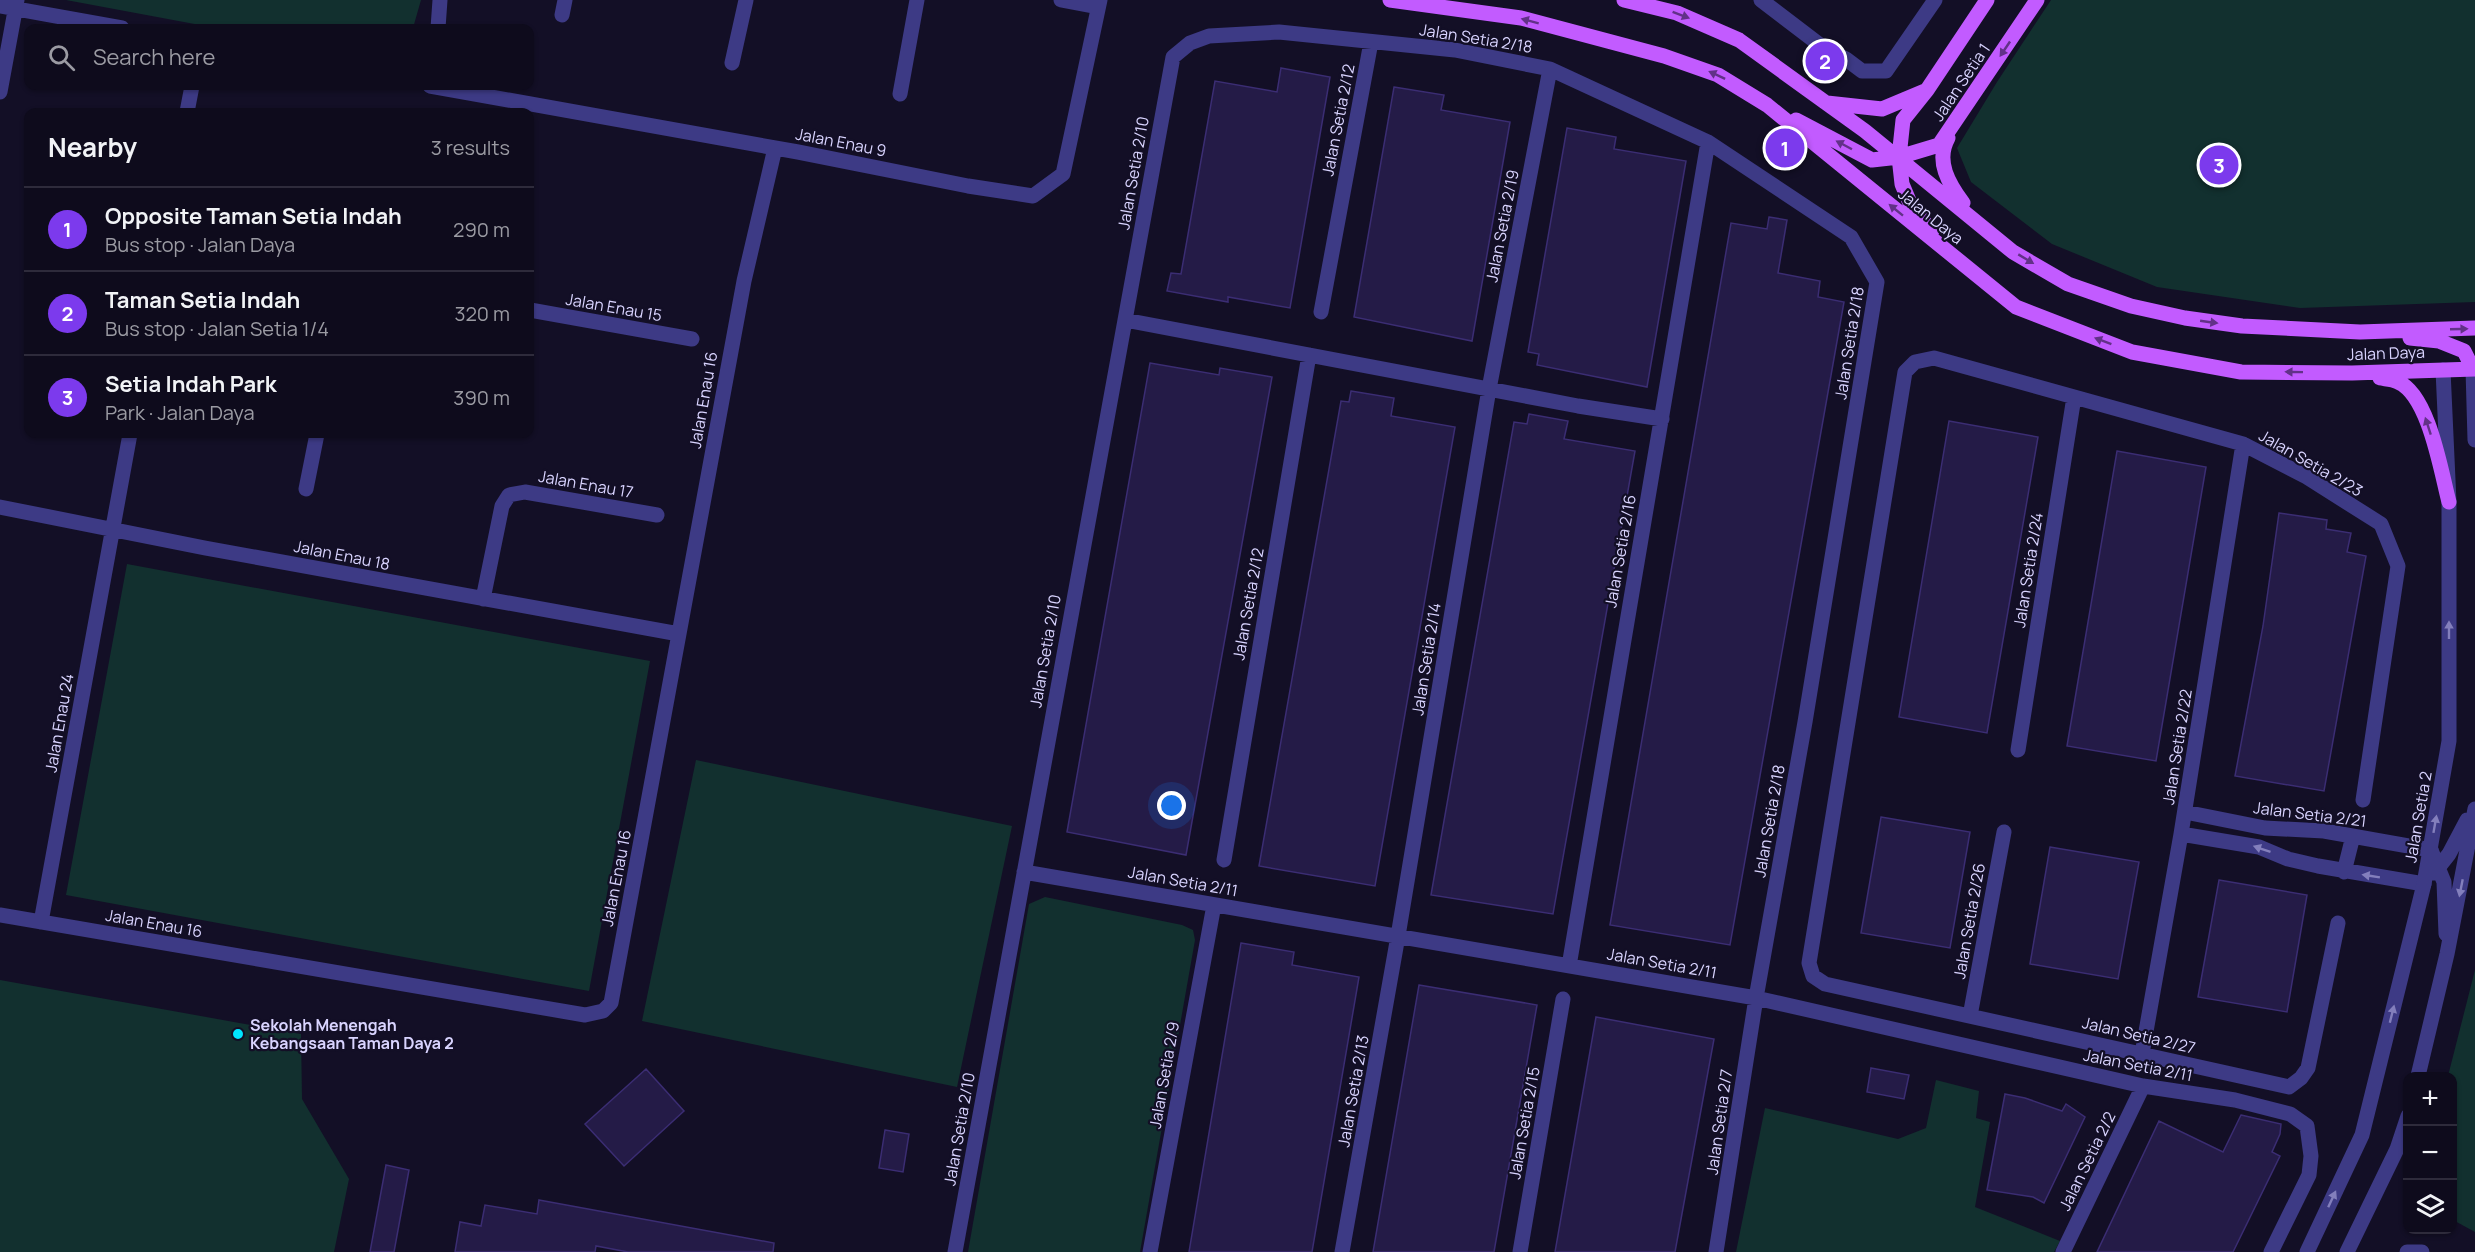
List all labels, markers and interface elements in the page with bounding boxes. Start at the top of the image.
one-way arrow [1672,11,1690,21]
one-way arrow [1521,15,1539,25]
street label: Jalan Setia 2/18 [1418,18,1534,58]
search box [24,24,534,90]
pin: 2 [1806,38,1844,84]
street label: Jalan Setia 1 [1927,39,1995,125]
one-way arrow [1999,40,2011,56]
icon: search [45,41,78,74]
text: Search here [93,42,215,72]
street label: Jalan Setia 2/12 [1316,62,1360,178]
one-way arrow [1708,71,1725,80]
street label: Jalan Setia 2/10 [1112,115,1154,231]
street label: Jalan Enau 9 [794,122,888,162]
pin: 1 [1766,126,1804,170]
text: Nearby [48,129,137,165]
text: 3 results [431,134,510,161]
one-way arrow [1835,140,1852,150]
pin: 3 [2200,142,2238,188]
street label: Jalan Setia 2/19 [1480,168,1524,284]
street label: Jalan Daya [1894,183,1968,249]
text: Opposite Taman Setia Indah [105,201,402,231]
one-way arrow [1888,204,1904,217]
text: 1 [63,216,72,243]
text: 290 m [453,216,510,243]
text: Bus stop · Jalan Daya [105,231,295,258]
one-way arrow [2018,254,2034,265]
text: Taman Setia Indah [105,285,300,315]
street label: Jalan Setia 2/18 [1829,285,1869,401]
street label: Jalan Enau 15 [564,288,664,326]
text: 2 [62,300,73,327]
text: 320 m [454,300,510,327]
text: Bus stop · Jalan Setia 1/4 [105,315,329,342]
one-way arrow [2200,317,2219,326]
one-way arrow [2450,324,2469,333]
one-way arrow [2094,336,2112,345]
street label: Jalan Daya [2347,341,2425,365]
street label: Jalan Enau 16 [684,350,722,450]
one-way arrow [2284,367,2303,377]
text: Setia Indah Park [105,369,277,399]
text: 3 [62,384,73,411]
text: 390 m [453,384,510,411]
text: Park · Jalan Daya [105,399,255,426]
one-way arrow [2422,417,2432,435]
street label: Jalan Setia 2/23 [2255,424,2367,502]
street label: Jalan Enau 17 [537,465,635,503]
street label: Jalan Setia 2/16 [1599,493,1641,609]
street label: Jalan Setia 2/24 [2008,511,2048,629]
street label: Jalan Enau 18 [292,535,392,575]
street label: Jalan Setia 2/12 [1227,546,1269,662]
street label: Jalan Setia 2/10 [1024,593,1066,709]
street label: Jalan Setia 2/14 [1406,601,1446,717]
one-way arrow [2444,621,2454,640]
street label: Jalan Enau 24 [39,672,79,774]
street label: Jalan Setia 2/22 [2157,688,2197,806]
street label: Jalan Setia 2/18 [1748,763,1790,879]
street label: Jalan Setia 2 [2399,770,2437,864]
your location [1157,791,1186,820]
street label: Jalan Setia 2/21 [2252,796,2368,832]
one-way arrow [2431,815,2440,834]
street label: Jalan Enau 16 [596,828,636,928]
one-way arrow [2253,844,2271,854]
street label: Jalan Setia 2/11 [1126,861,1240,901]
street label: Jalan Setia 2/26 [1948,861,1990,981]
one-way arrow [2361,871,2380,880]
one-way arrow [2456,878,2465,897]
street label: Jalan Enau 16 [104,904,204,942]
street label: Jalan Setia 2/11 [1605,943,1719,983]
one-way arrow [2387,1005,2397,1024]
street label: Jalan Setia 2/27 [2080,1011,2198,1059]
place label: Sekolah Menengah Kebangsaan Taman Daya 2 [250,1014,454,1054]
street label: Jalan Setia 2/9 [1144,1020,1184,1130]
marker: Sekolah Menengah Kebangsaan Taman Daya 2 [231,1027,245,1041]
street label: Jalan Setia 2/13 [1332,1033,1374,1149]
street label: Jalan Setia 2/11 [2081,1044,2195,1086]
street label: Jalan Setia 2/15 [1503,1065,1545,1181]
street label: Jalan Setia 2/7 [1701,1068,1737,1176]
street label: Jalan Setia 2/10 [938,1071,980,1187]
map controls [2403,1072,2457,1234]
button: + [2403,1072,2457,1126]
street label: Jalan Setia 2/2 [2054,1108,2120,1214]
button: − [2403,1126,2457,1180]
button: layers [2403,1180,2457,1234]
one-way arrow [2327,1190,2337,1208]

